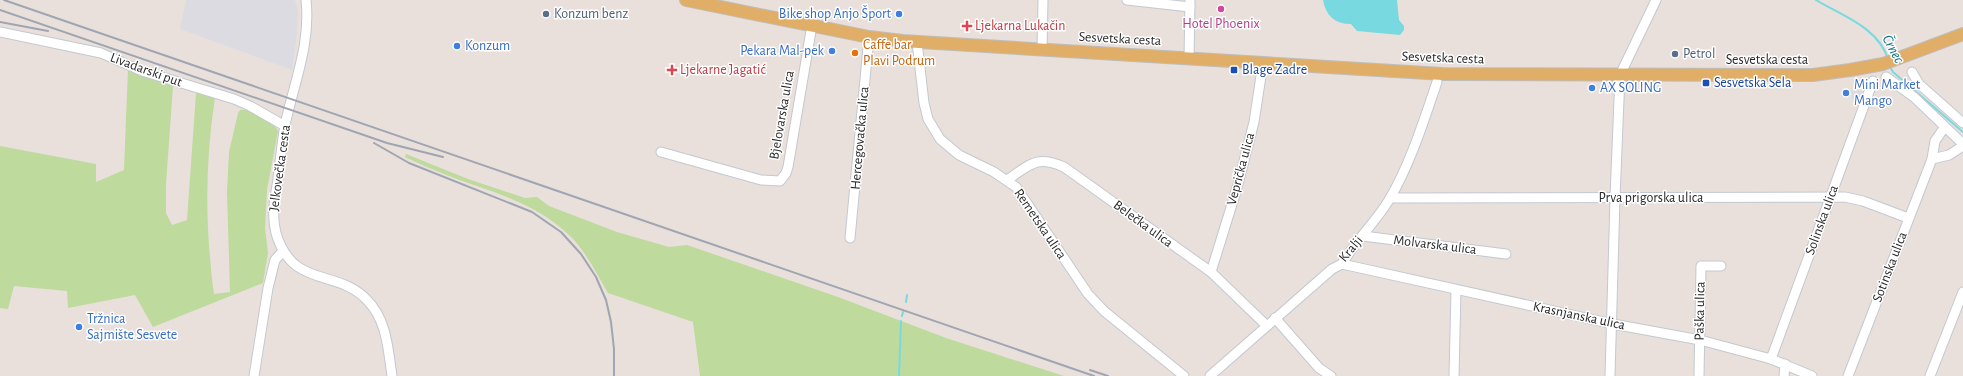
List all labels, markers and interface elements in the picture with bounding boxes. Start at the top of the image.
marker: Hotel Phoenix [1216,4,1226,14]
place label: Bike shop Anjo Šport [779,5,892,21]
place label: Konzum benz [554,7,628,21]
marker: Konzum benz [541,9,551,19]
marker: Bike shop Anjo Šport [894,9,904,19]
place label: Hotel Phoenix [1182,17,1260,31]
place label: Ljekarna Lukačin [975,19,1065,33]
marker: Ljekarna Lukačin [962,21,972,31]
street label: Sesvetska cesta [1078,30,1162,48]
water label: Črnec [1879,32,1908,67]
place label: Caffe bar Plavi Podrum [863,38,935,68]
place label: Konzum [465,39,510,53]
marker: Konzum [452,41,462,51]
place label: Pekara Mal-pek [740,44,825,58]
marker: Pekara Mal-pek [827,46,837,56]
place label: Petrol [1683,47,1715,61]
marker: Caffe bar Plavi Podrum [850,48,860,58]
marker: Petrol [1670,49,1680,59]
street label: Sesvetska cesta [1401,50,1485,66]
street label: Livadarski put [108,51,184,90]
street label: Sesvetska cesta [1726,53,1809,67]
place label: Ljekarne Jagatić [680,63,766,77]
place label: Blage Zadre [1242,63,1307,77]
marker: Ljekarne Jagatić [667,65,677,75]
marker: Blage Zadre [1229,65,1239,75]
street label: Bjelovarska ulica [767,69,797,161]
place label: Sesvetska Sela [1714,76,1792,90]
marker: Sesvetska Sela [1701,78,1711,88]
place label: Mini Market Mango [1854,78,1921,108]
place label: AX SOLING [1600,81,1661,95]
marker: AX SOLING [1587,83,1597,93]
street label: Hercegovačka ulica [849,85,872,190]
marker: Mini Market Mango [1841,88,1851,98]
street label: Jelkovečka cesta [267,123,293,212]
street label: Veprička ulica [1225,131,1258,207]
street label: Solinska ulica [1803,183,1841,257]
street label: Remetska ulica [1011,186,1069,262]
street label: Prva prigorska ulica [1599,191,1704,205]
street label: Belečka ulica [1111,198,1176,250]
street label: Sotinska ulica [1870,229,1910,304]
street label: Kralji [1336,233,1366,265]
street label: Molvarska ulica [1393,233,1478,257]
street label: Paška ulica [1692,281,1708,341]
street label: Krasnjanska ulica [1532,299,1627,333]
place label: Tržnica Sajmište Sesvete [87,312,177,342]
marker: Tržnica Sajmište Sesvete [74,322,84,332]

